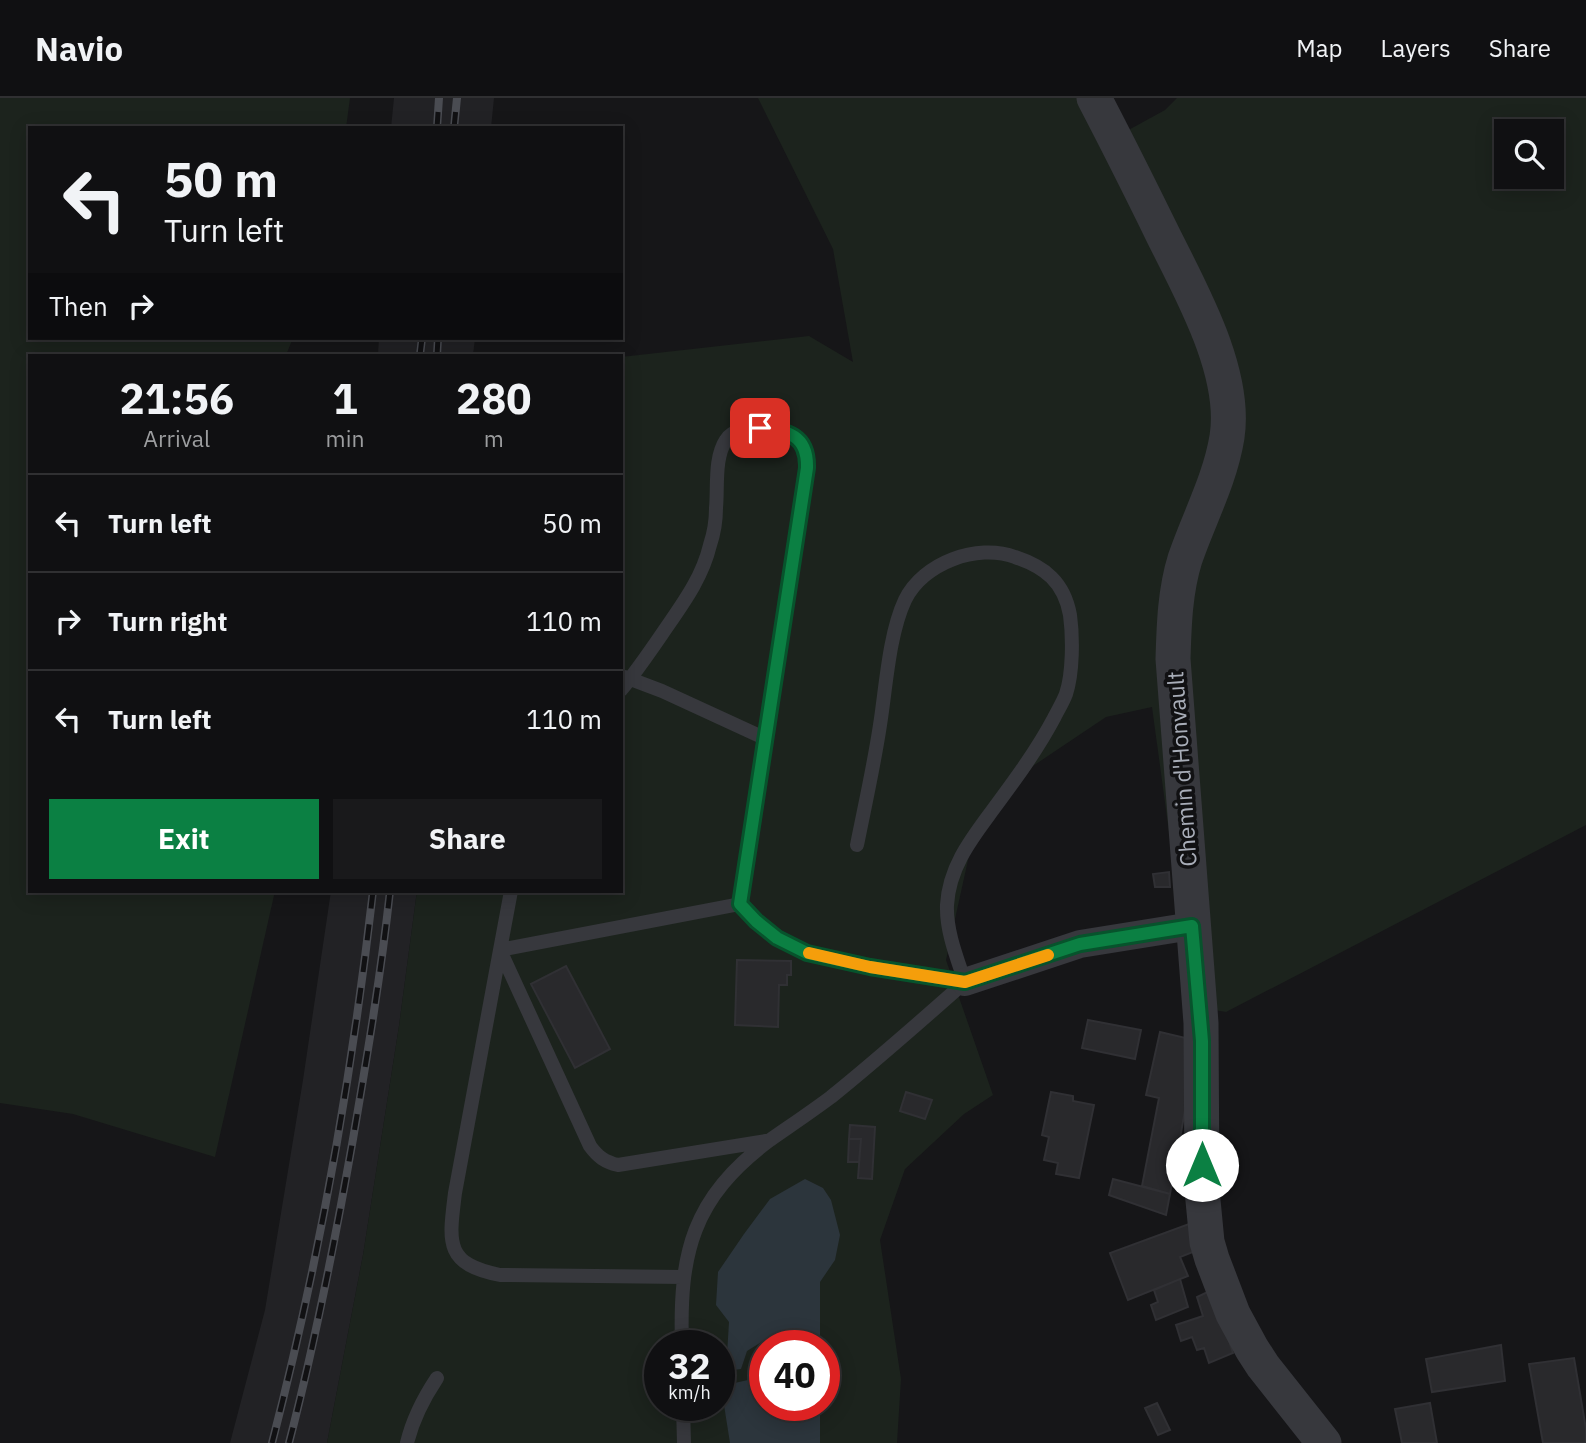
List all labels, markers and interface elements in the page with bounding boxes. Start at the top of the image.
text: Navio [35,27,123,70]
text: Map [1296,32,1343,64]
text: Layers [1381,32,1451,64]
text: Share [1489,32,1551,64]
map controls [1494,119,1564,189]
button: search [1494,119,1564,189]
text: 50 m [164,147,278,210]
icon: left [49,154,140,245]
text: Turn left [164,209,284,251]
icon: right [122,287,160,325]
text: Then [49,289,108,323]
text: 21:56 [119,371,234,426]
text: 1 [332,371,358,426]
text: 280 [456,371,532,426]
pin [730,398,790,458]
icon: arrive [741,409,779,447]
text: Arrival [143,423,210,453]
text: min [326,423,364,453]
text: m [484,423,504,453]
icon: left [49,504,87,542]
text: Turn left [108,506,211,540]
text: 50 m [542,506,602,540]
icon: right [49,602,87,640]
text: Turn right [108,604,227,638]
text: 110 m [526,604,602,638]
street label: Chemin d'Honvault [1159,670,1203,868]
icon: left [49,700,87,738]
text: Turn left [108,702,211,736]
text: 110 m [526,702,602,736]
button: Exit [49,799,319,879]
button: Share [333,799,602,879]
position arrow [1165,1128,1239,1202]
speed limit sign: 40 [749,1330,840,1421]
text: 32 [668,1343,711,1389]
text: km/h [668,1381,711,1404]

